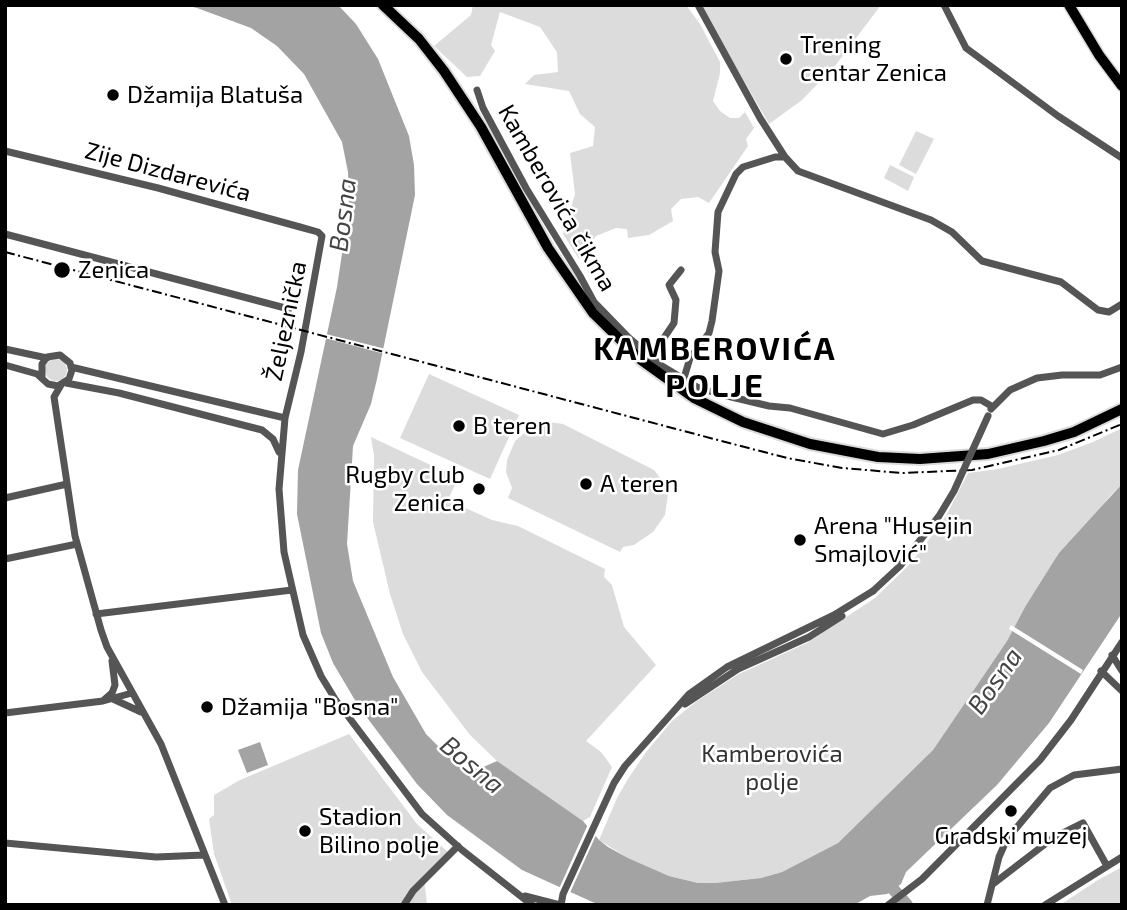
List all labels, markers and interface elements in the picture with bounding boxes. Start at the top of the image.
place label: Trening centar Zenica [800,31,947,87]
marker: Trening centar Zenica [778,51,794,67]
place label: Džamija Blatuša [127,81,303,109]
marker: Džamija Blatuša [105,87,121,103]
street label: Kamberovića čikma [492,100,622,296]
street label: Zije Dizdarevića [82,136,254,208]
water label: Bosna [323,176,363,254]
place label: Zenica [78,256,149,284]
street label: Željeznička [259,258,313,384]
marker: Zenica [52,260,72,280]
district label: KAMBEROVIĆA POLJE [595,330,835,405]
place label: B teren [473,412,551,440]
marker: B teren [451,418,467,434]
place label: Rugby club Zenica [345,461,465,517]
place label: A teren [600,470,678,498]
marker: A teren [578,476,594,492]
marker: Rugby club Zenica [471,481,487,497]
place label: Arena "Husejin Smajlović" [814,512,973,568]
marker: Arena "Husejin Smajlović" [792,532,808,548]
water label: Bosna [961,642,1029,720]
place label: Džamija "Bosna" [221,693,398,721]
marker: Džamija "Bosna" [199,699,215,715]
water label: Bosna [434,729,510,801]
park label: Kamberovića polje [701,740,843,796]
place label: Stadion Bilino polje [319,803,439,859]
marker: Gradski muzej [1003,803,1019,819]
place label: Gradski muzej [934,822,1088,850]
marker: Stadion Bilino polje [297,823,313,839]

